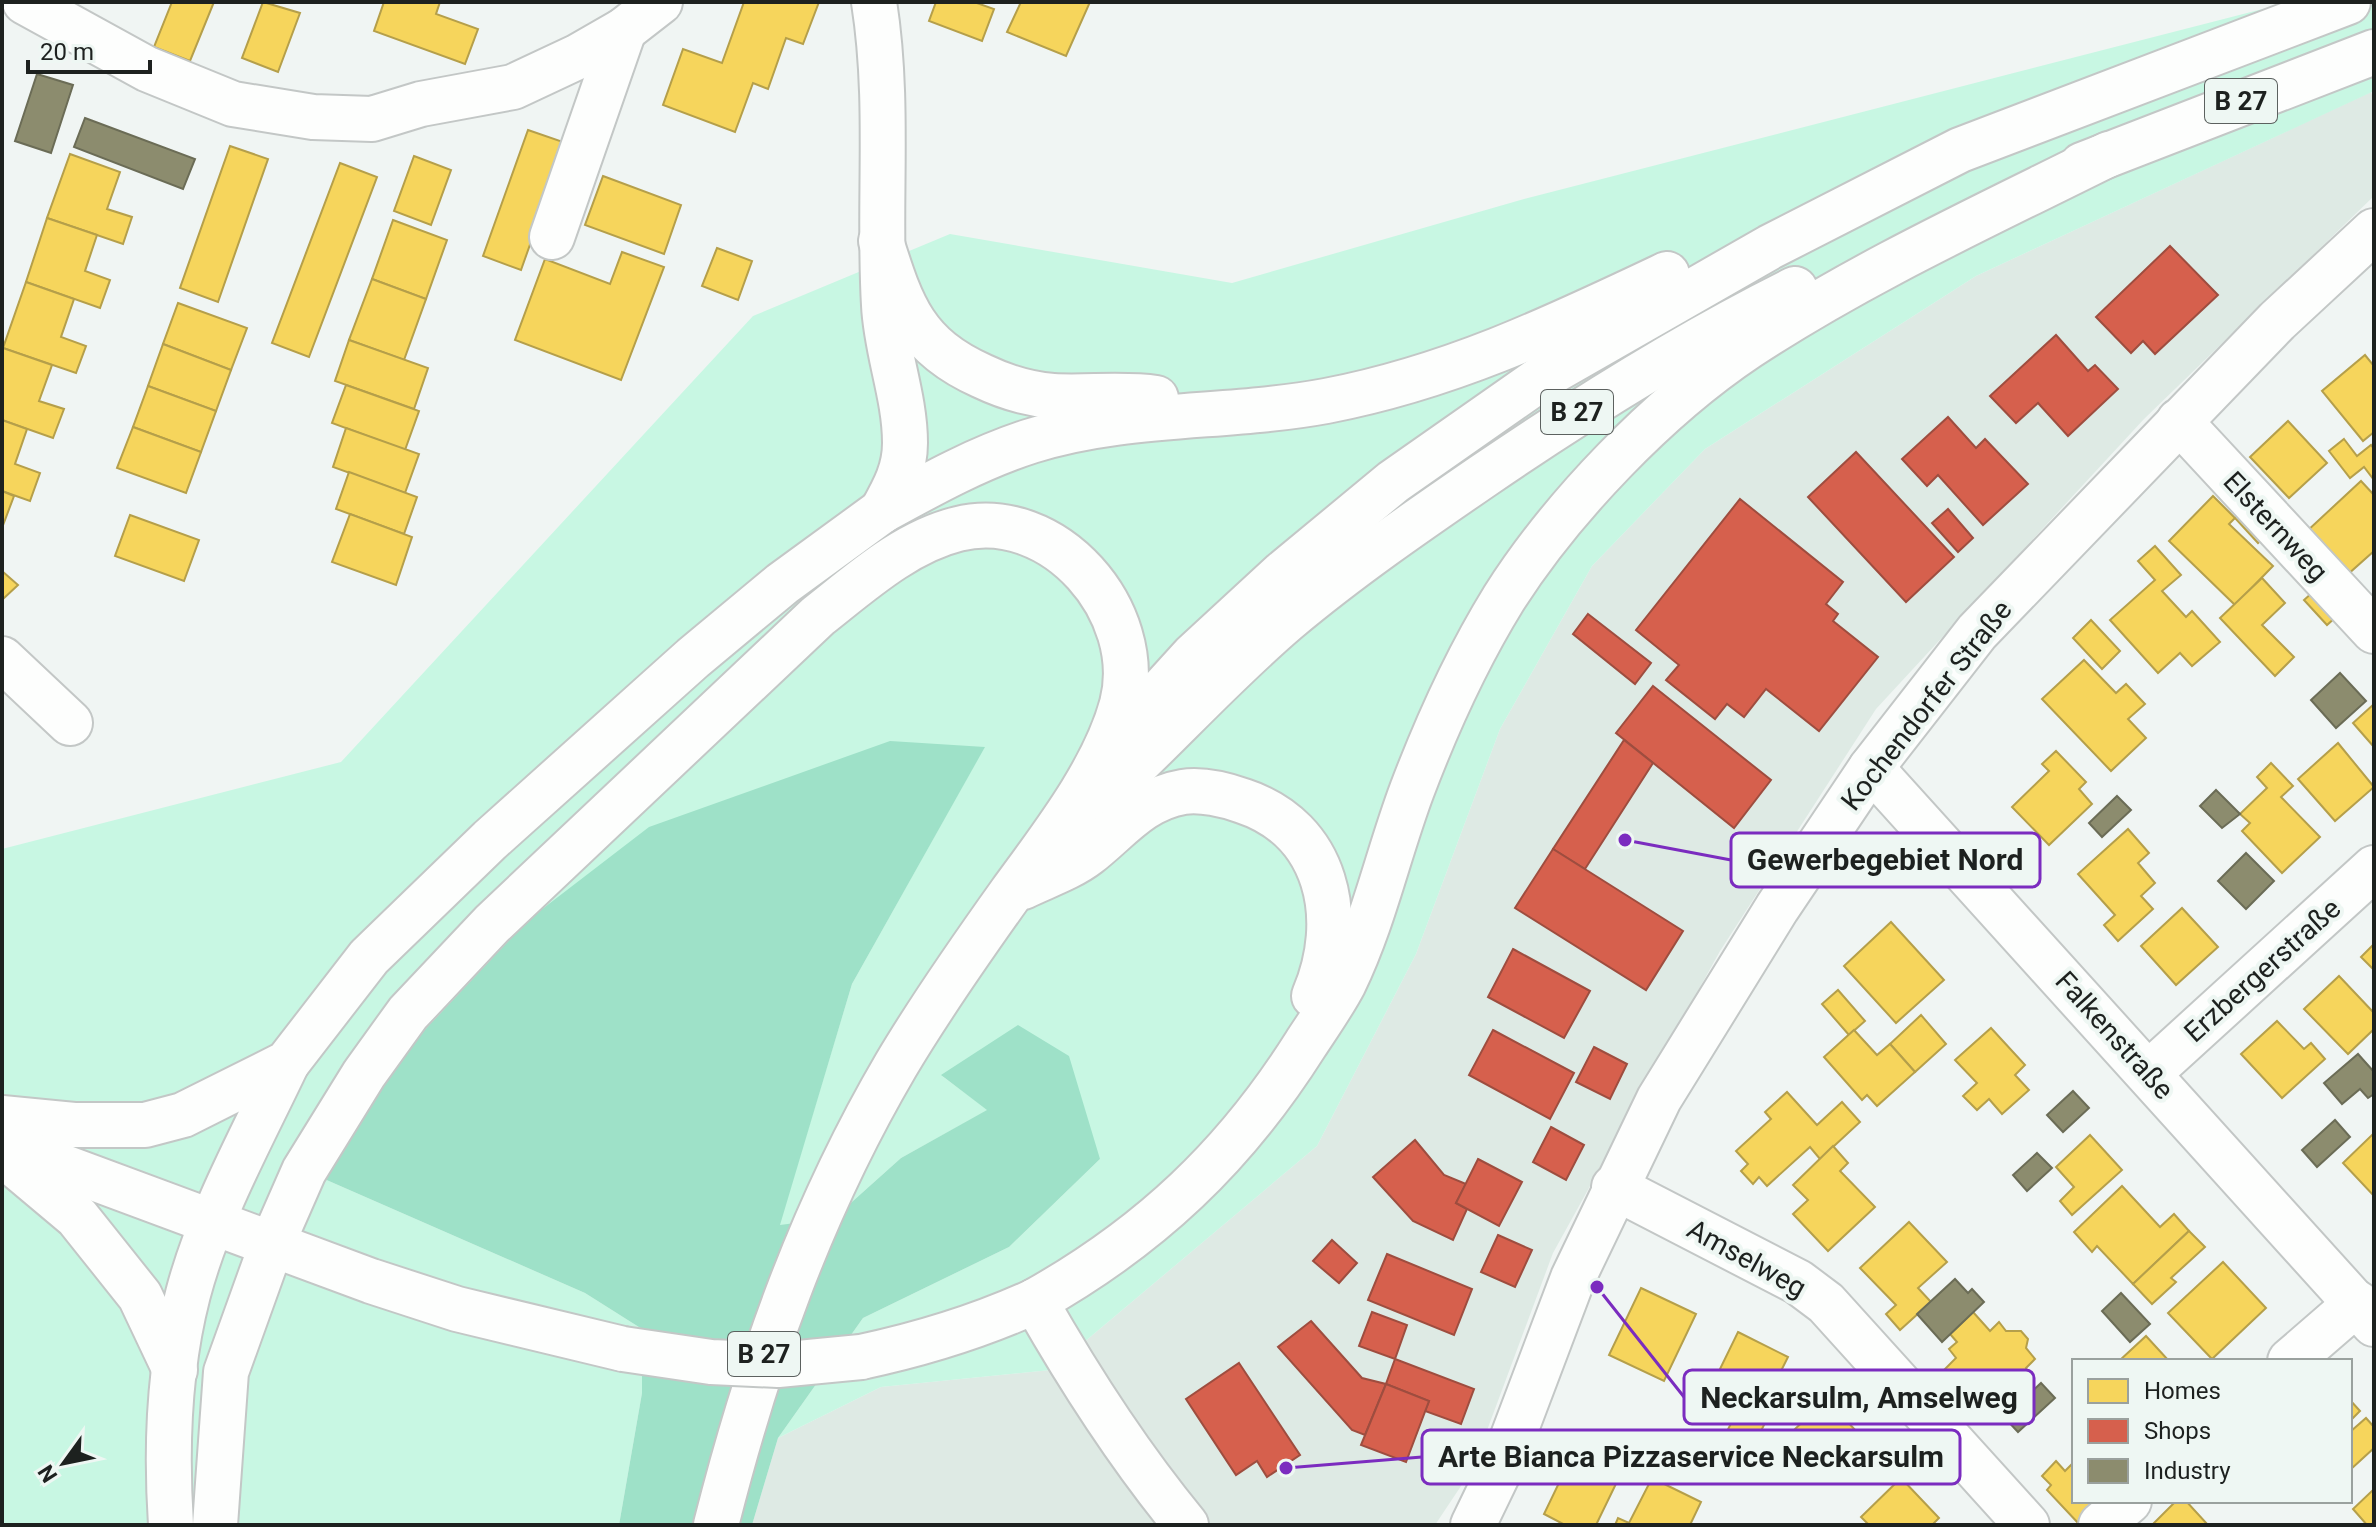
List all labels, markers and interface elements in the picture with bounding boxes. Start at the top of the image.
scale bar [28,24,150,74]
text: 20 m [40,38,94,66]
road number: B 27 [2205,79,2277,123]
road number: B 27 [1541,390,1613,434]
street label: Elsternweg [2217,465,2335,588]
street label: Kochendorfer Straße [1834,594,2019,817]
callout: Gewerbegebiet Nord [1731,833,2040,887]
text: Gewerbegebiet Nord [1747,842,2023,877]
street label: Erzbergerstraße [2178,892,2347,1049]
street label: Falkenstraße [2049,965,2181,1106]
street label: Amselweg [1682,1212,1812,1305]
road number: B 27 [728,1332,800,1376]
legend [2072,1359,2352,1503]
callout: Neckarsulm, Amselweg [1684,1370,2034,1424]
text: Homes [2144,1377,2221,1405]
text: Neckarsulm, Amselweg [1700,1380,2018,1415]
text: Shops [2144,1417,2211,1445]
north arrow [24,1423,104,1503]
callout: Arte Bianca Pizzaservice Neckarsulm [1422,1430,1960,1484]
text: Arte Bianca Pizzaservice Neckarsulm [1438,1439,1944,1474]
text: Industry [2144,1457,2231,1485]
text: N [33,1460,62,1487]

